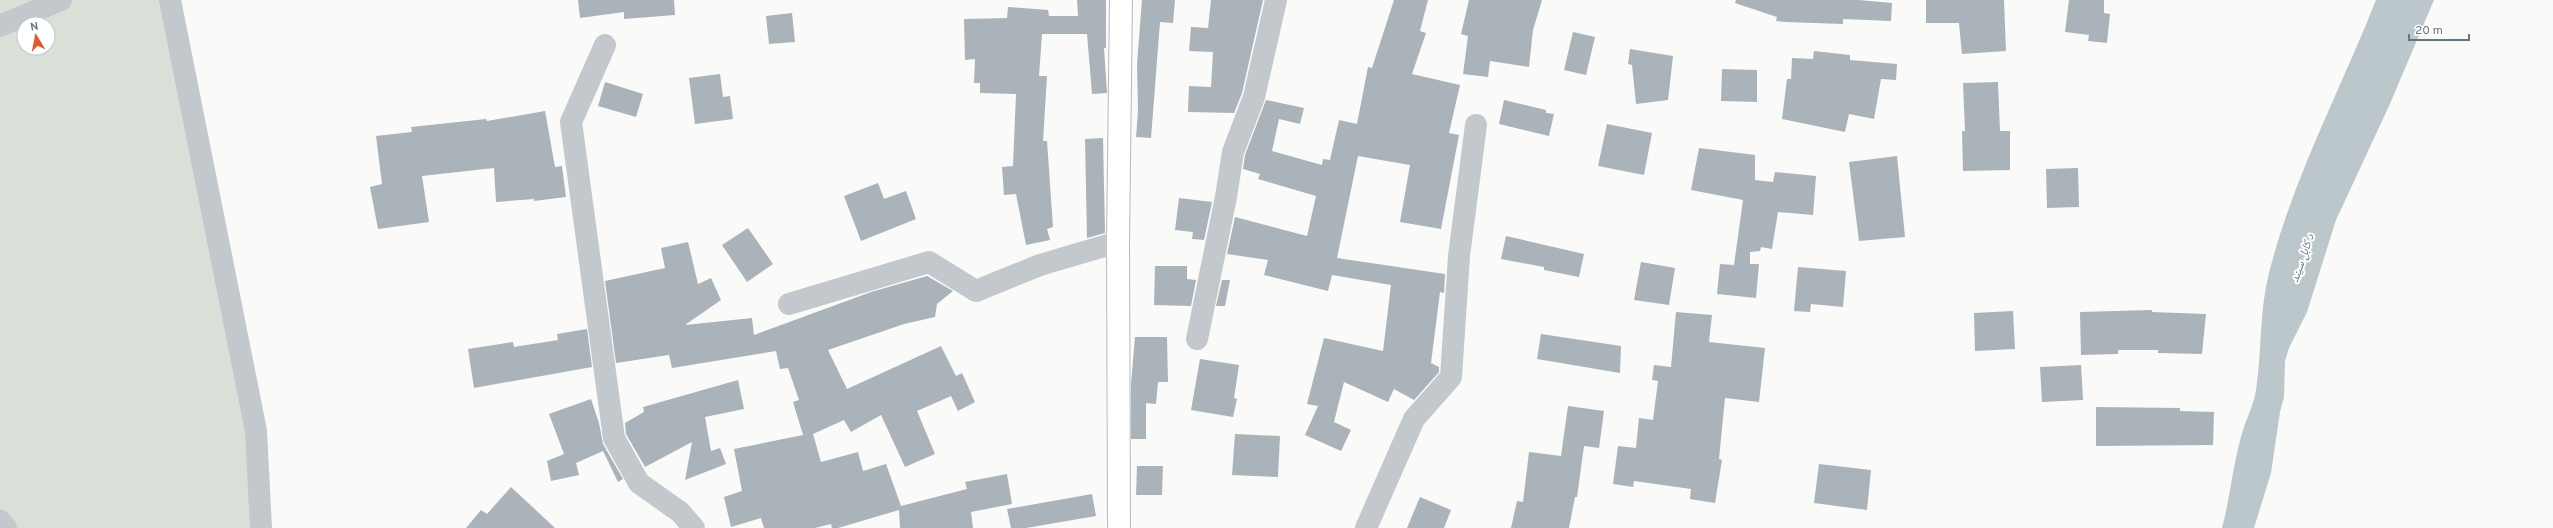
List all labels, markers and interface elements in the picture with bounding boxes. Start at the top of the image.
north arrow [16,16,56,56]
scale bar [2409,16,2469,42]
text: N [29,20,40,35]
text: 20 m [2415,23,2443,39]
water label: د کابل سيند [2287,232,2319,285]

